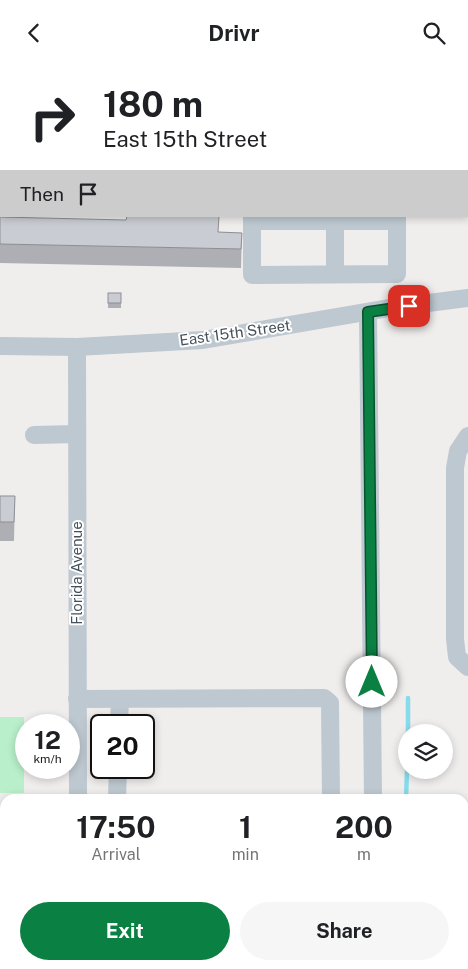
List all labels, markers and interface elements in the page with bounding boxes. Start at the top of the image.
icon: back [20,19,48,47]
icon: search [420,19,448,47]
text: Drivr [208,20,260,46]
text: 180 m [103,84,203,125]
icon: right [20,85,85,150]
text: East 15th Street [103,126,267,152]
icon: arrive [74,180,102,208]
text: Then [20,183,64,205]
pin [388,285,430,327]
icon: arrive [395,292,423,320]
street label: East 15th Street [178,316,292,349]
street label: Florida Avenue [68,521,85,625]
position arrow [345,655,397,707]
speed limit sign: 20 [90,714,155,779]
map controls [398,724,453,779]
button: layers [398,724,453,779]
text: 12 [34,725,61,755]
text: km/h [33,752,62,766]
text: 17:50 [76,809,156,845]
text: 1 [239,809,252,845]
text: 200 [335,809,393,845]
text: Arrival [91,845,141,864]
text: min [232,845,259,864]
text: m [357,845,371,864]
button: Exit [20,902,230,960]
button: Share [240,902,449,960]

